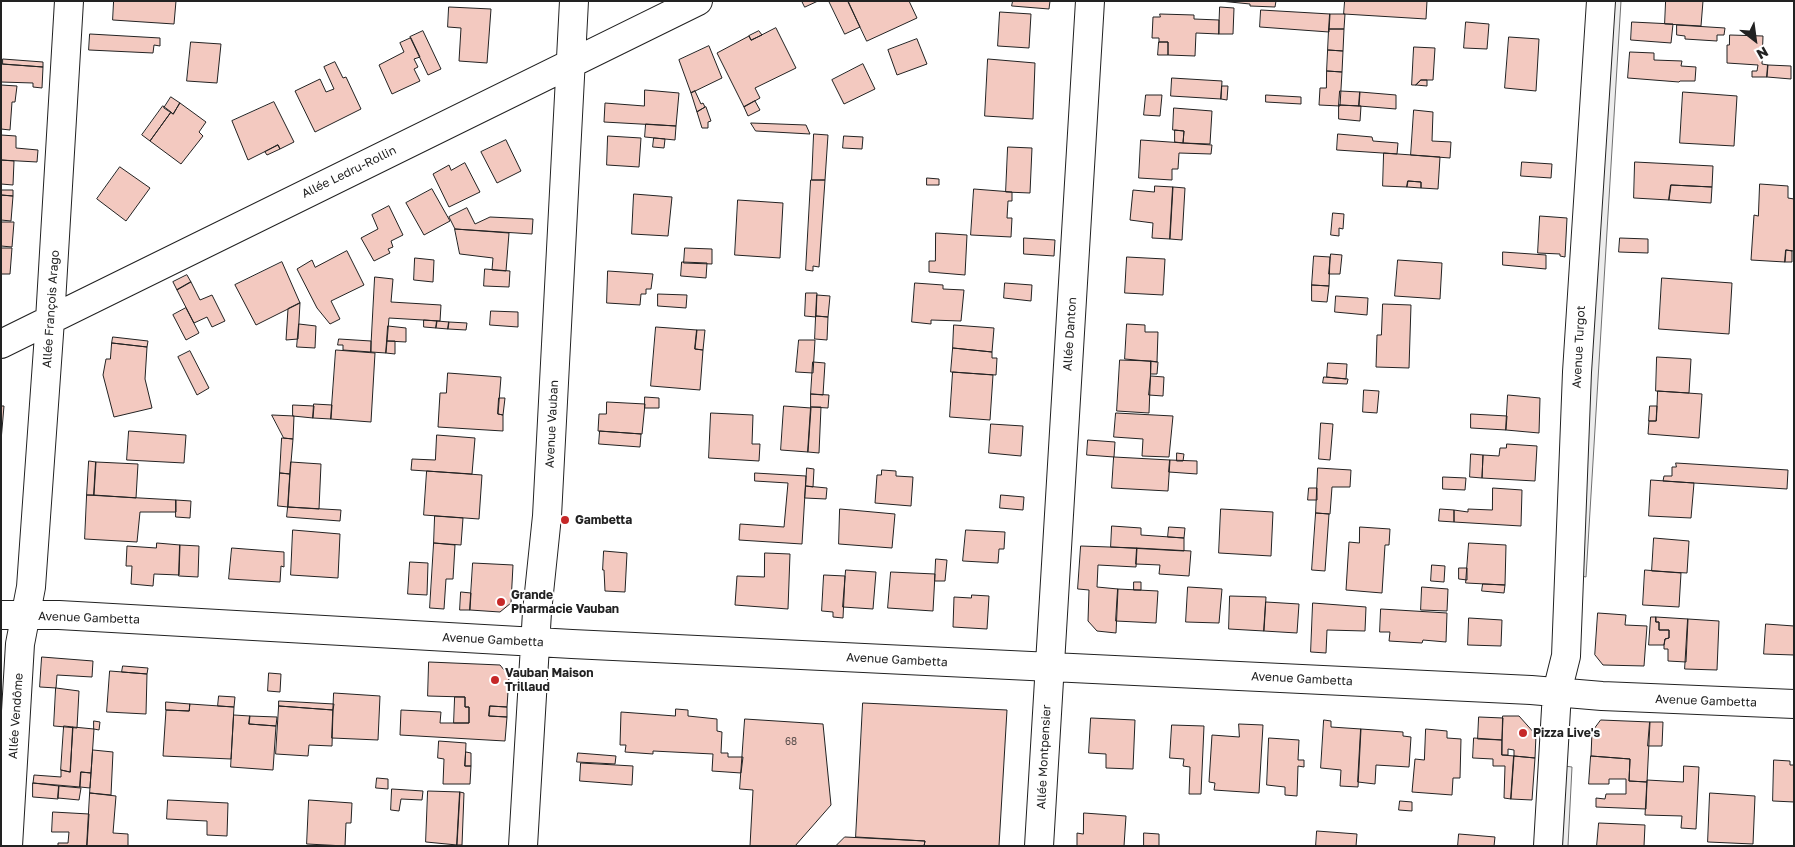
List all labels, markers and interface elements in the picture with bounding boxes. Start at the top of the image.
north arrow [1730,15,1780,65]
text: N [1754,43,1772,63]
street label: Allée Ledru-Rollin [299,143,399,201]
street label: Allée François Arago [40,249,62,369]
street label: Allée Danton [1060,297,1080,371]
street label: Avenue Turgot [1570,305,1588,389]
street label: Avenue Vauban [543,380,561,468]
place label: Gambetta [575,513,632,527]
marker: Gambetta [559,514,571,526]
place label: Grande Pharmacie Vauban [511,588,619,616]
marker: Grande Pharmacie Vauban [495,596,507,608]
street label: Avenue Gambetta [38,609,140,627]
street label: Avenue Gambetta [442,630,544,650]
street label: Avenue Gambetta [846,650,948,670]
place label: Vauban Maison Trillaud [505,666,594,694]
street label: Avenue Gambetta [1251,669,1353,689]
street label: Allée Vendôme [6,673,26,759]
marker: Vauban Maison Trillaud [489,674,501,686]
street label: Avenue Gambetta [1655,692,1757,710]
street label: Allée Montpensier [1034,704,1054,810]
place label: Pizza Live's [1533,726,1600,740]
marker: Pizza Live's [1517,727,1529,739]
house number: 68 [785,736,797,748]

